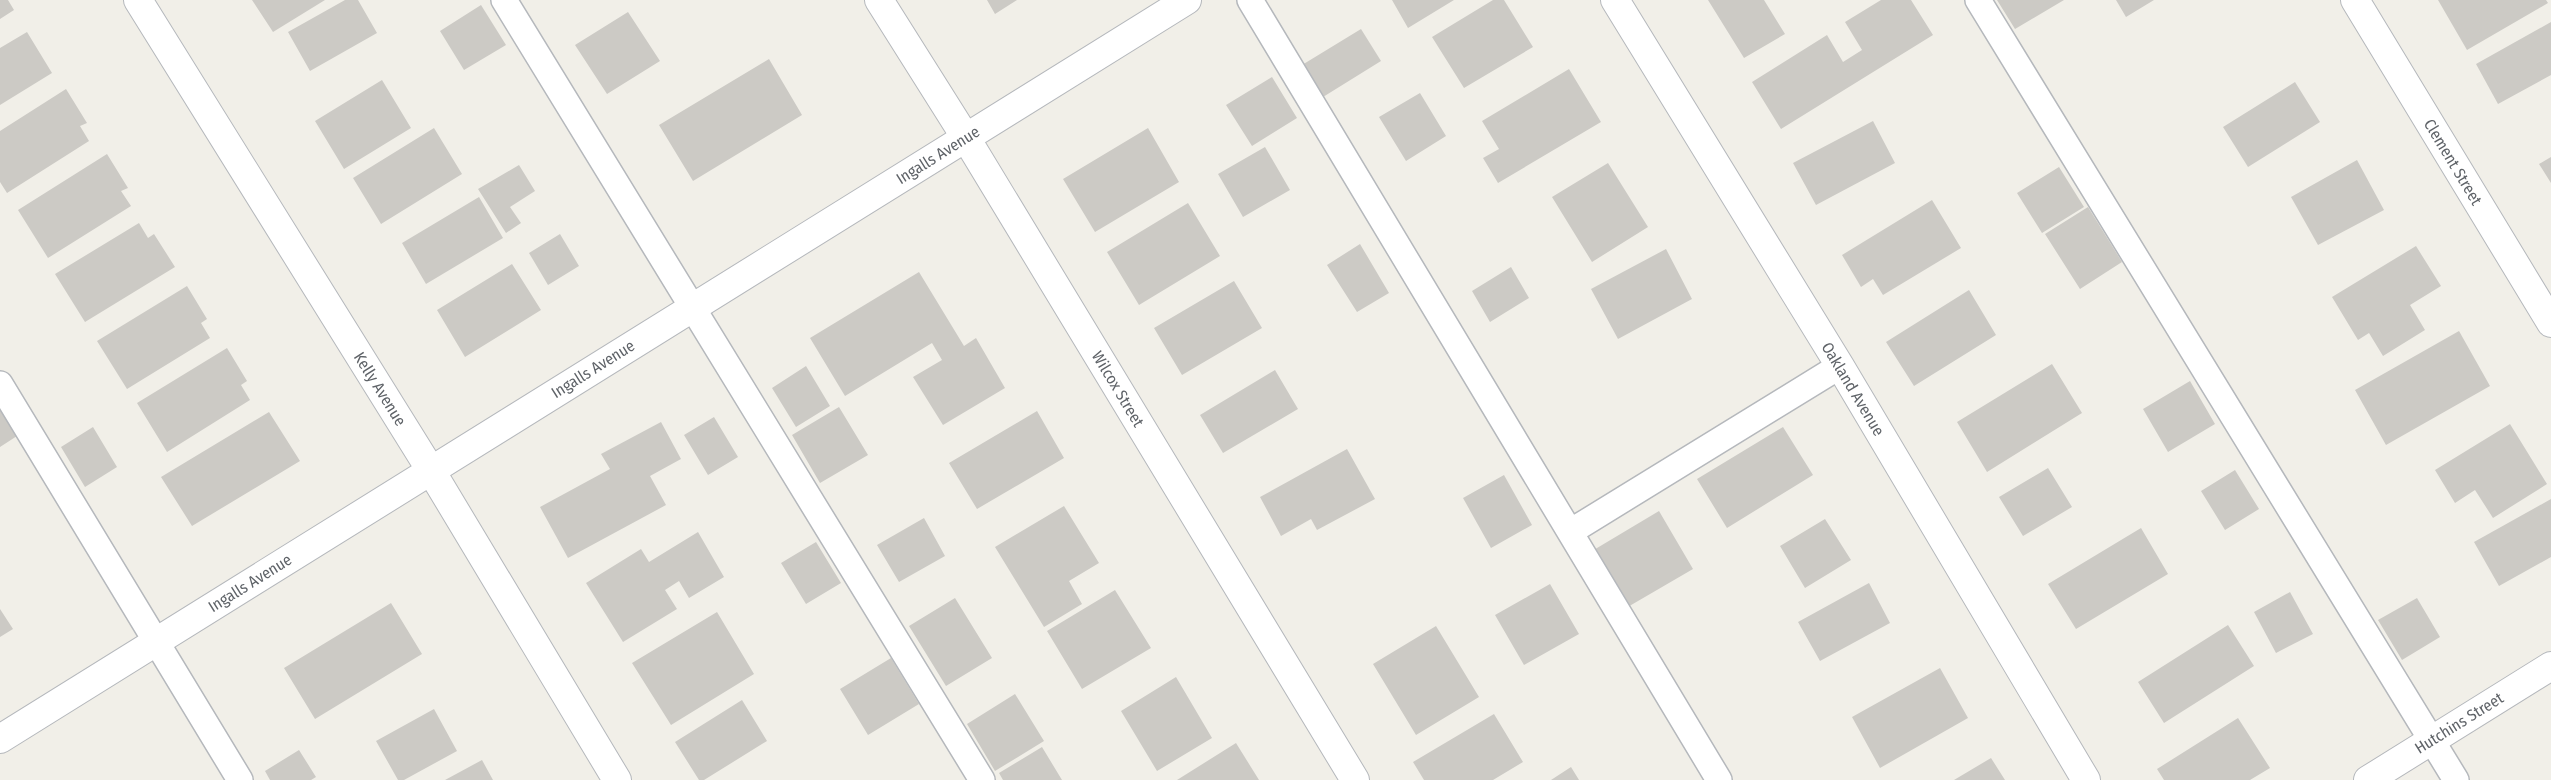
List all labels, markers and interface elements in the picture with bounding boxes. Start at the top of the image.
street label: Clement Street [2420,116,2487,209]
street label: Ingalls Avenue [893,122,983,188]
street label: Ingalls Avenue [548,336,638,402]
street label: Oakland Avenue [1818,339,1888,439]
street label: Wilcox Street [1088,348,1148,431]
street label: Kelly Avenue [350,349,410,429]
street label: Ingalls Avenue [205,550,295,616]
street label: Hutchins Street [2411,688,2507,758]

